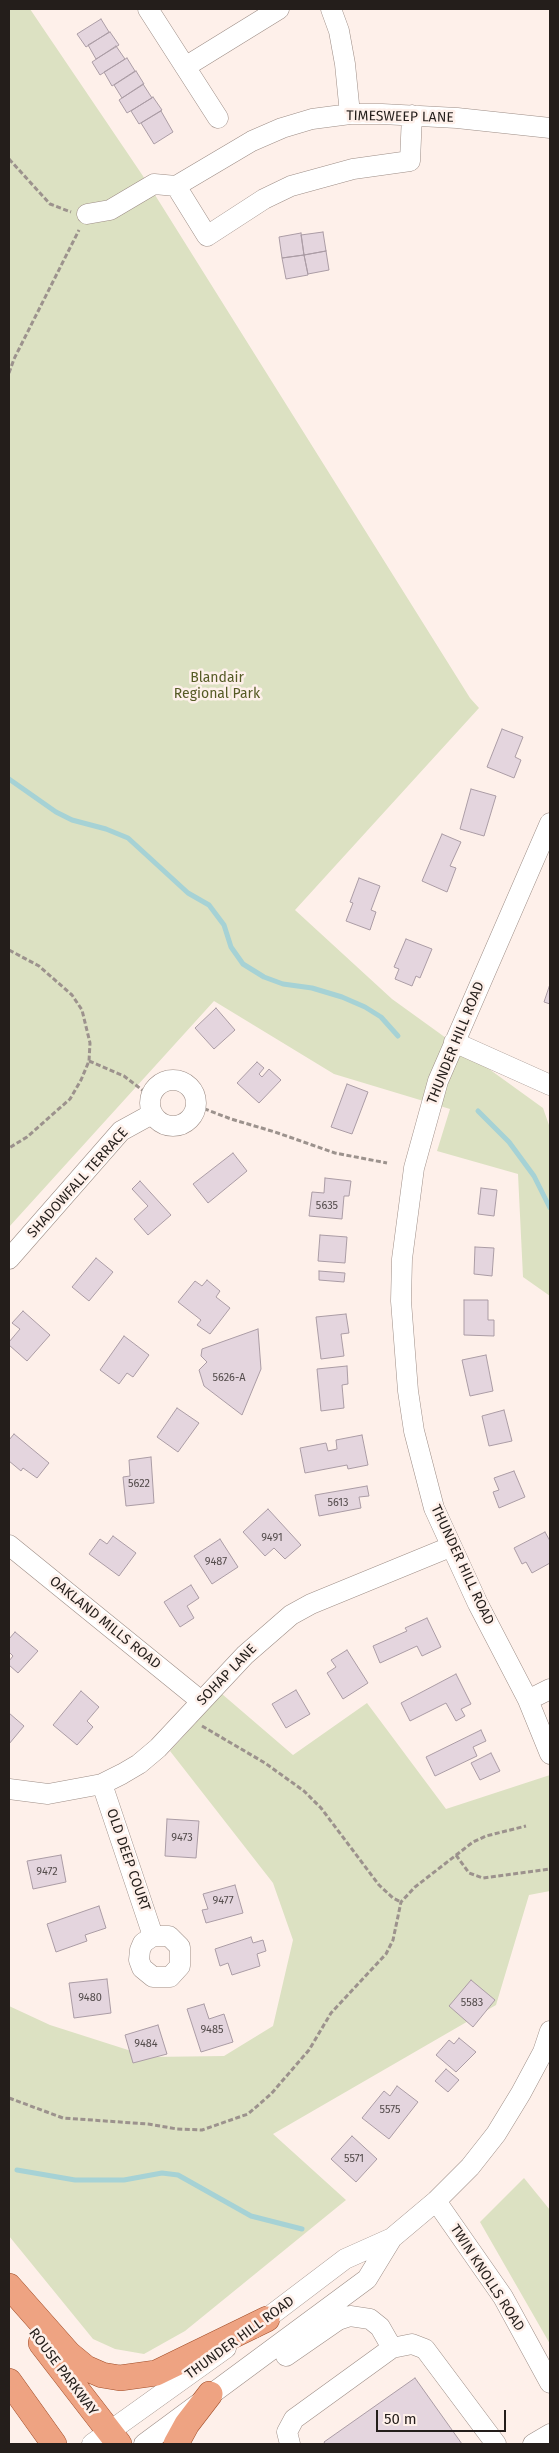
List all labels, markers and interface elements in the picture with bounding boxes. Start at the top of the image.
street label: TIMESWEEP LANE [346,108,454,126]
park label: Blandair Regional Park [174,670,260,702]
street label: THUNDER HILL ROAD [424,979,488,1107]
street label: SHADOWFALL TERRACE [24,1125,132,1241]
house number: 5635 [316,1199,338,1213]
house number: 5626-A [212,1371,246,1385]
house number: 5622 [128,1477,150,1491]
house number: 5613 [327,1496,349,1510]
street label: THUNDER HILL ROAD [427,1502,497,1628]
house number: 9491 [261,1531,283,1545]
house number: 9487 [205,1555,227,1569]
street label: OAKLAND MILLS ROAD [46,1573,164,1673]
street label: SOHAP LANE [194,1641,260,1709]
street label: OLD DEEP COURT [103,1807,153,1913]
house number: 9473 [171,1831,193,1845]
house number: 9472 [36,1865,58,1879]
house number: 9477 [212,1894,234,1908]
house number: 9480 [78,1991,102,2005]
house number: 5583 [461,1996,483,2010]
house number: 9485 [200,2023,224,2037]
house number: 9484 [134,2037,158,2051]
house number: 5575 [380,2103,400,2117]
house number: 5571 [344,2152,364,2166]
street label: TWIN KNOLLS ROAD [446,2222,528,2334]
street label: THUNDER HILL ROAD [182,2293,298,2383]
street label: ROUSE PARKWAY [25,2325,101,2419]
scale bar [379,2400,509,2432]
text: 50 m [384,2410,417,2428]

